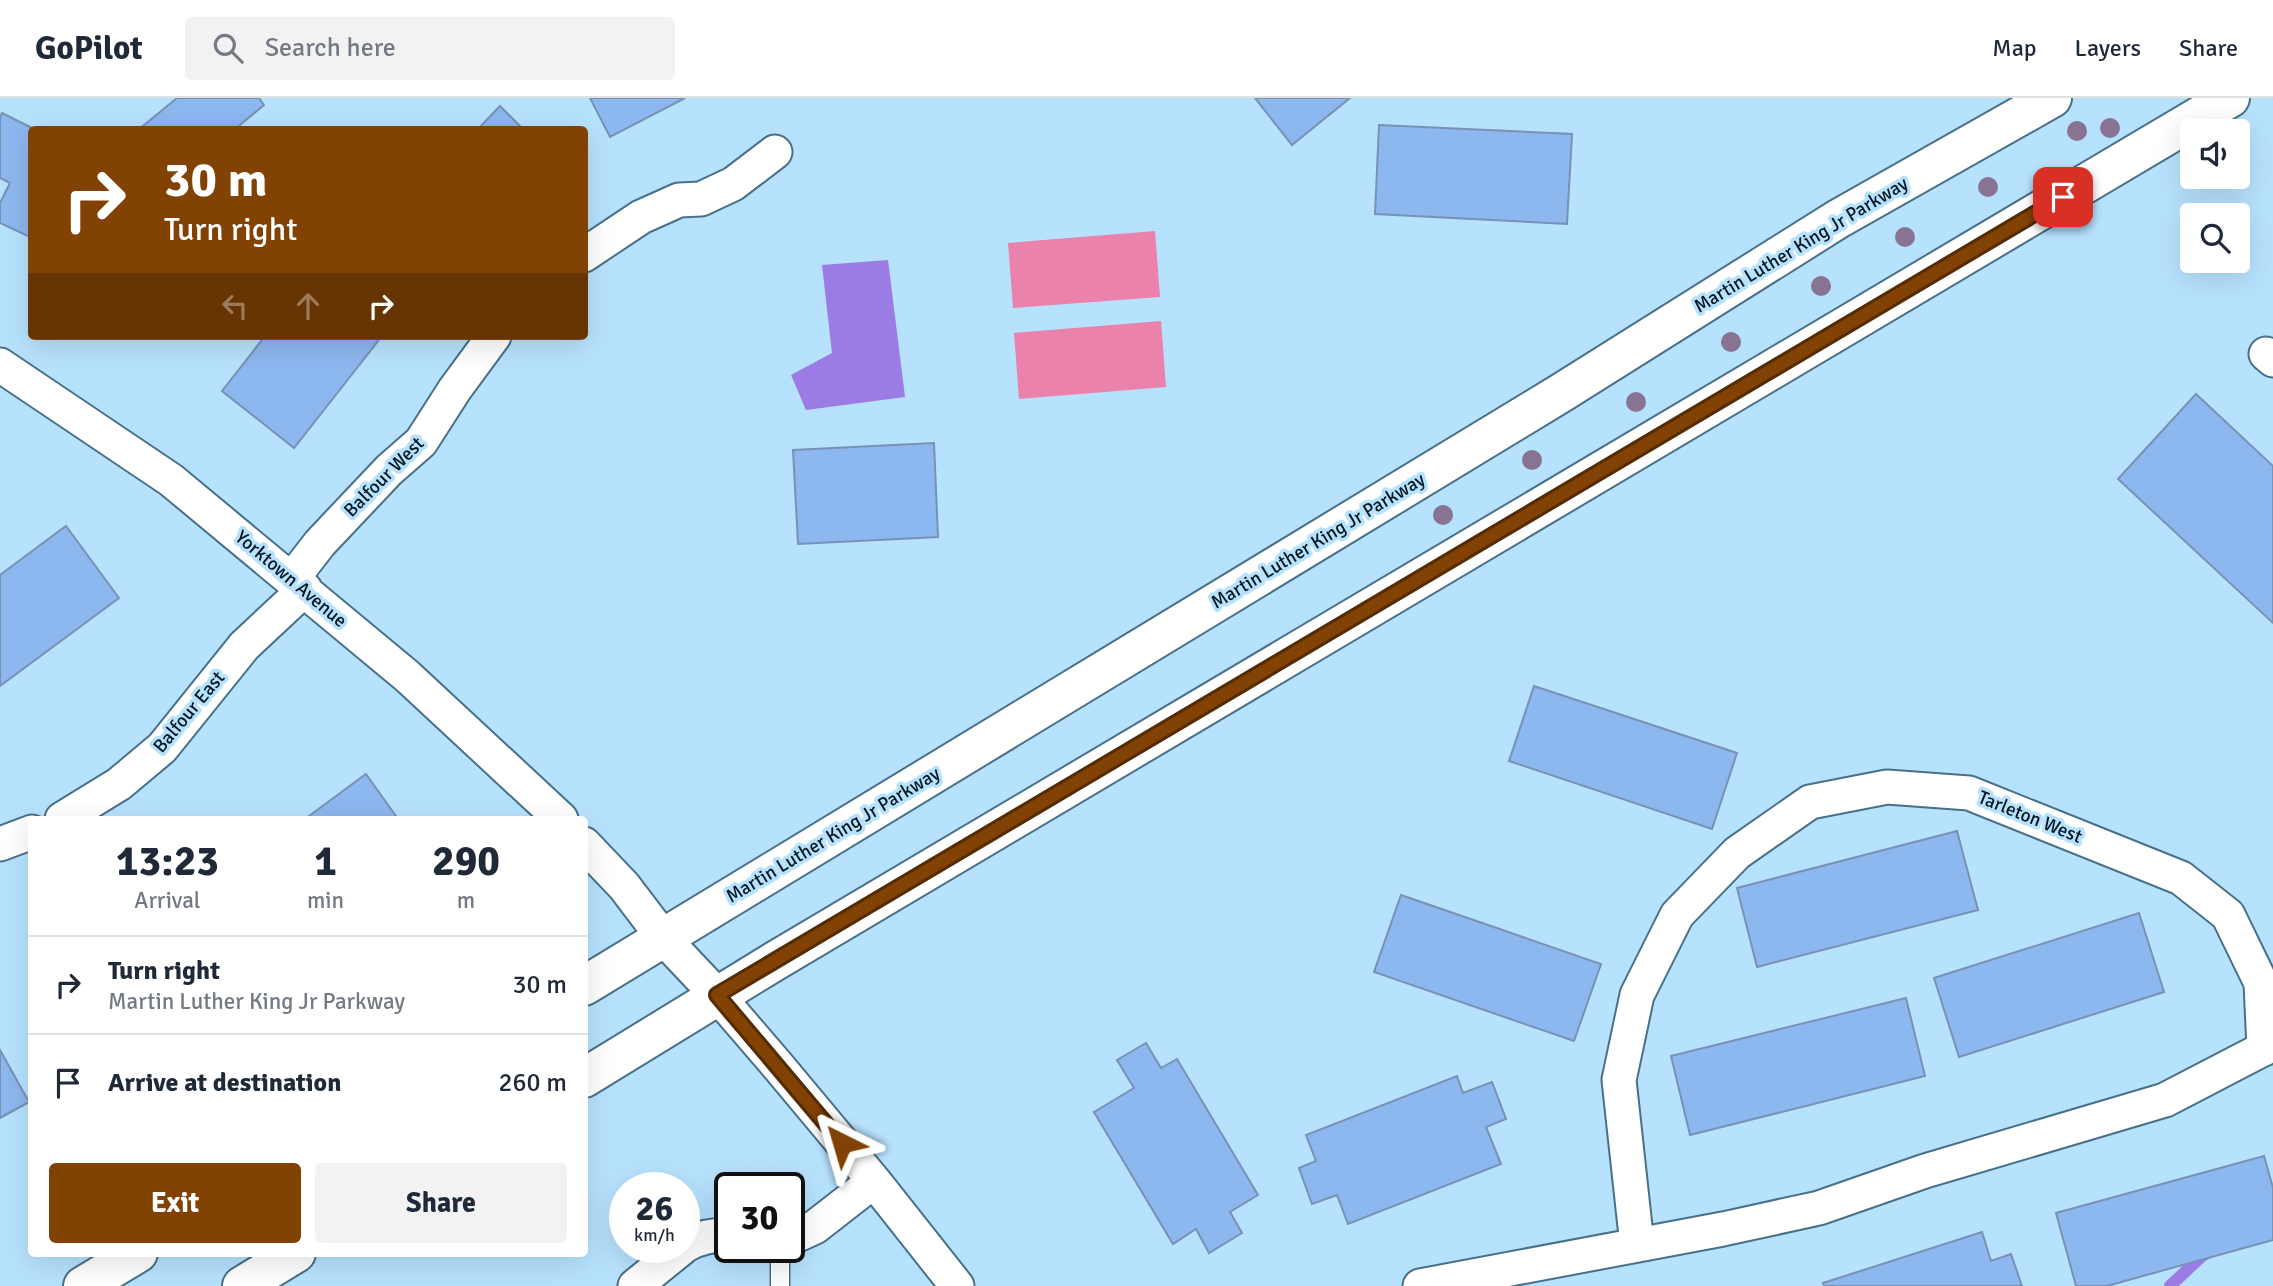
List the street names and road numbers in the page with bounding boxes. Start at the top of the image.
street label: Martin Luther King Jr Parkway [1690,171,1912,318]
street label: Balfour West [339,431,430,522]
street label: Martin Luther King Jr Parkway [1207,467,1429,614]
street label: Yorktown Avenue [230,525,352,633]
street label: Balfour East [148,666,230,758]
street label: Martin Luther King Jr Parkway [722,761,944,908]
street label: Tarleton West [1974,785,2086,849]

